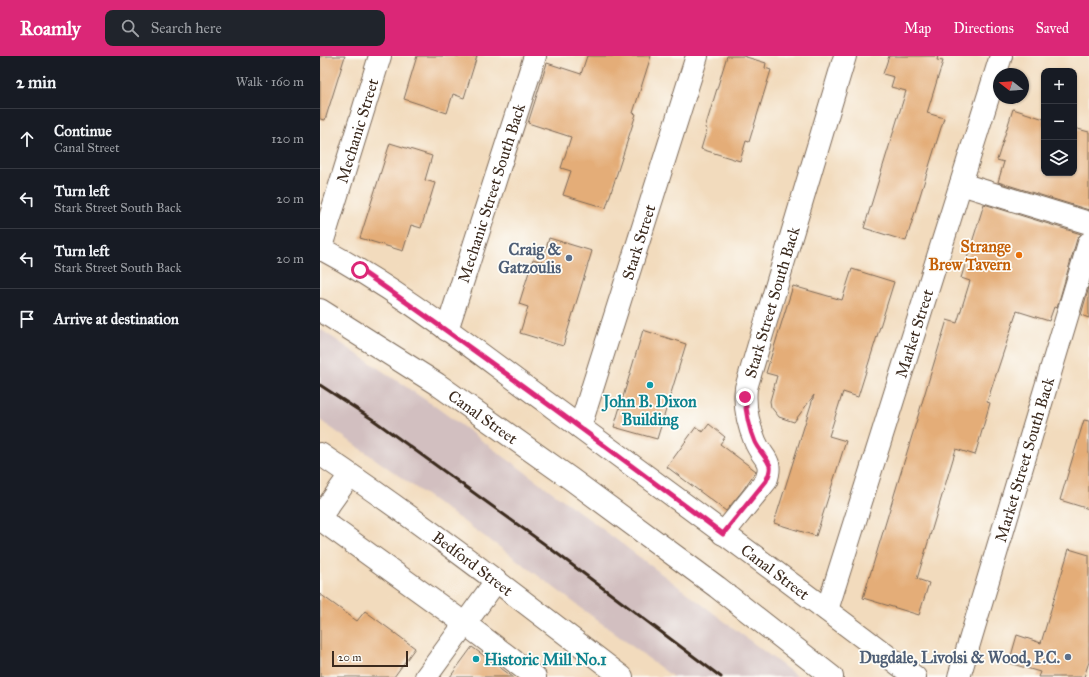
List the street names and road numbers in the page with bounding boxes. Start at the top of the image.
street label: Mechanic Street [332,76,383,185]
street label: Mechanic Street South Back [454,100,529,285]
street label: Stark Street [618,202,660,282]
street label: Stark Street South Back [741,224,804,380]
street label: Market Street [892,286,937,380]
street label: Market Street South Back [991,375,1058,544]
street label: Canal Street [444,386,522,448]
street label: Bedford Street [429,528,517,600]
street label: Canal Street [737,540,813,604]

